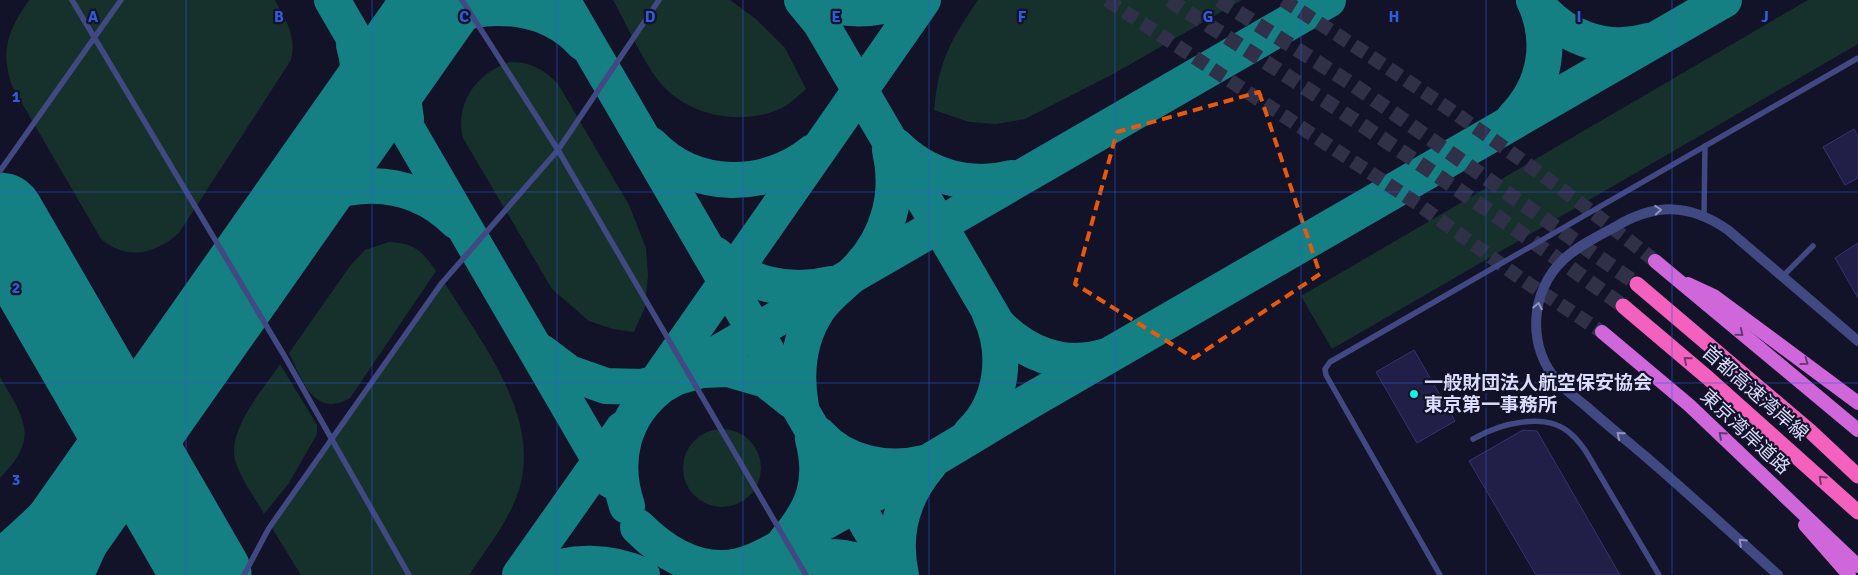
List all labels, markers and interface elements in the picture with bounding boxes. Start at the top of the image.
text: A [88,7,99,27]
text: B [274,7,284,27]
text: C [459,7,469,27]
text: D [645,7,656,27]
text: E [831,7,841,27]
text: F [1018,7,1027,27]
text: G [1203,7,1213,27]
text: H [1389,7,1399,27]
text: I [1576,7,1582,27]
text: J [1761,7,1769,27]
text: 1 [12,87,21,107]
one-way arrow [1655,204,1663,215]
text: 2 [12,278,20,298]
one-way arrow [1532,302,1543,311]
one-way arrow [1734,328,1743,336]
street label: 首都高速湾岸線 [1697,340,1813,446]
one-way arrow [1684,357,1693,366]
one-way arrow [1799,357,1808,365]
place label: 一般財団法人航空保安協会 東京第一事務所 [1424,371,1652,417]
street label: 東京湾岸道路 [1695,384,1795,480]
marker: 一般財団法人航空保安協会 東京第一事務所 [1408,388,1420,400]
one-way arrow [1616,432,1625,441]
one-way arrow [1718,432,1727,441]
text: 3 [12,470,20,490]
one-way arrow [1819,476,1828,485]
one-way arrow [1739,539,1748,548]

